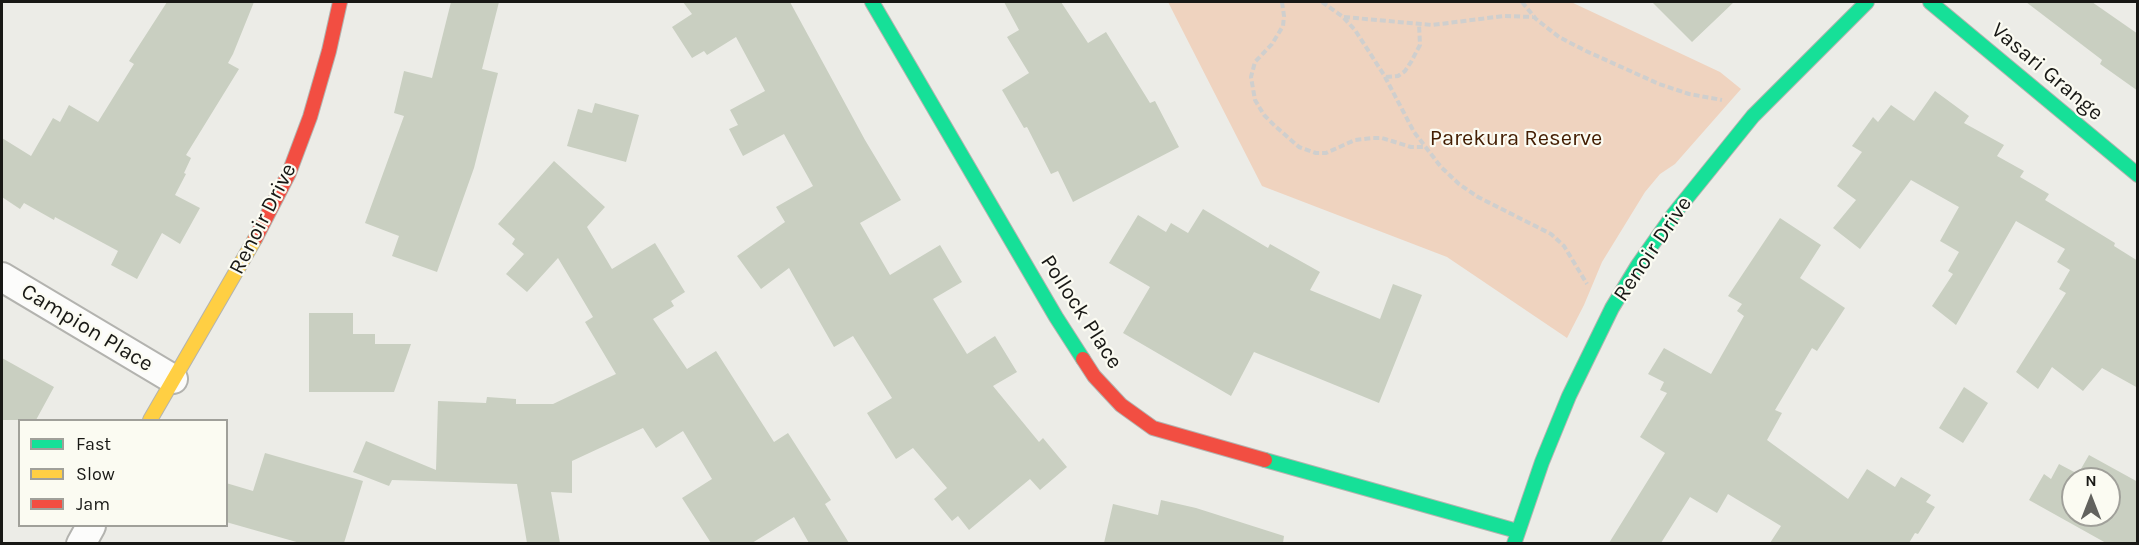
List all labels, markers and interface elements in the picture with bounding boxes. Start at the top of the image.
street label: Vasari Grange [1985,17,2109,127]
park label: Parekura Reserve [1430,126,1602,152]
street label: Renoir Drive [224,159,302,279]
street label: Renoir Drive [1608,191,1698,307]
street label: Pollock Place [1034,250,1128,374]
street label: Campion Place [16,278,158,378]
legend [18,419,228,527]
text: Fast [76,433,111,455]
text: Slow [76,463,115,485]
north arrow [2061,467,2121,527]
text: N [2085,471,2097,490]
text: Jam [76,493,110,515]

